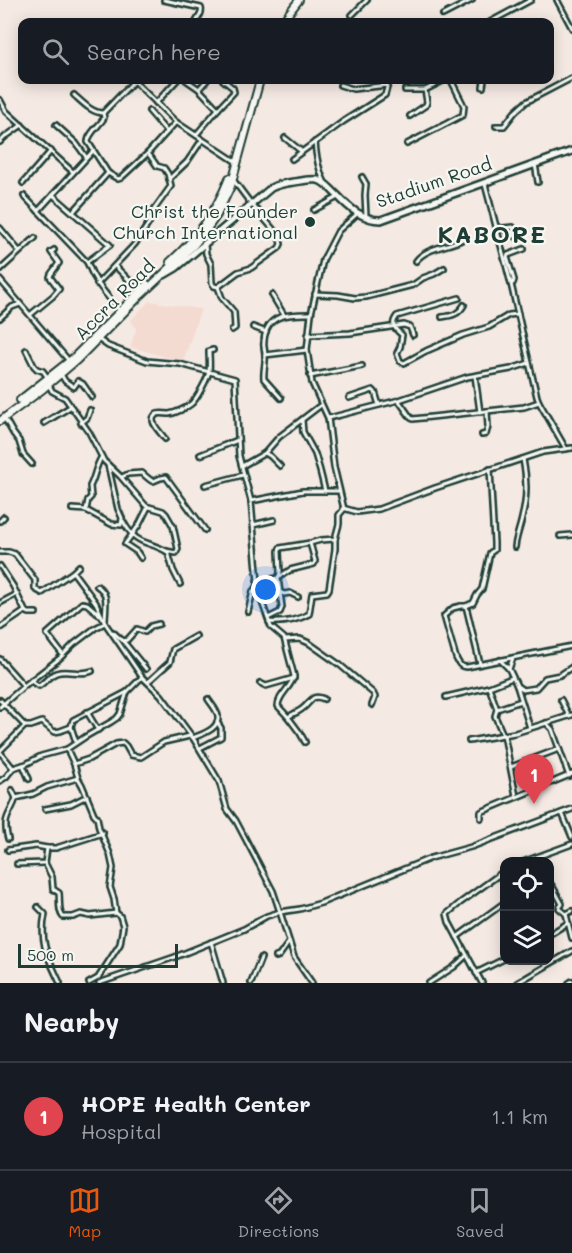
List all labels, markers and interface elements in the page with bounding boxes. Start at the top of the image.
search box [18,18,554,84]
icon: search [39,35,72,68]
text: Search here [87,37,221,66]
street label: Stadium Road [373,151,495,213]
place label: Christ the Founder Church International [113,199,298,244]
marker: Christ the Founder Church International [303,215,317,229]
district label: KABORE [437,218,547,249]
street label: Accra Road [69,254,160,345]
your location [251,575,280,604]
pin: 1 [514,754,554,804]
map controls [500,857,554,965]
button: locate [500,857,554,911]
button: layers [500,911,554,965]
scale bar [18,941,178,968]
text: 500 m [27,944,74,965]
text: Nearby [24,1005,119,1039]
text: HOPE Health Center [81,1089,311,1118]
text: 1 [39,1103,48,1129]
text: 1.1 km [491,1103,548,1129]
text: Hospital [81,1118,162,1144]
tab: Map [68,1184,101,1241]
tab: Directions [238,1184,319,1241]
tab: Saved [456,1184,504,1241]

